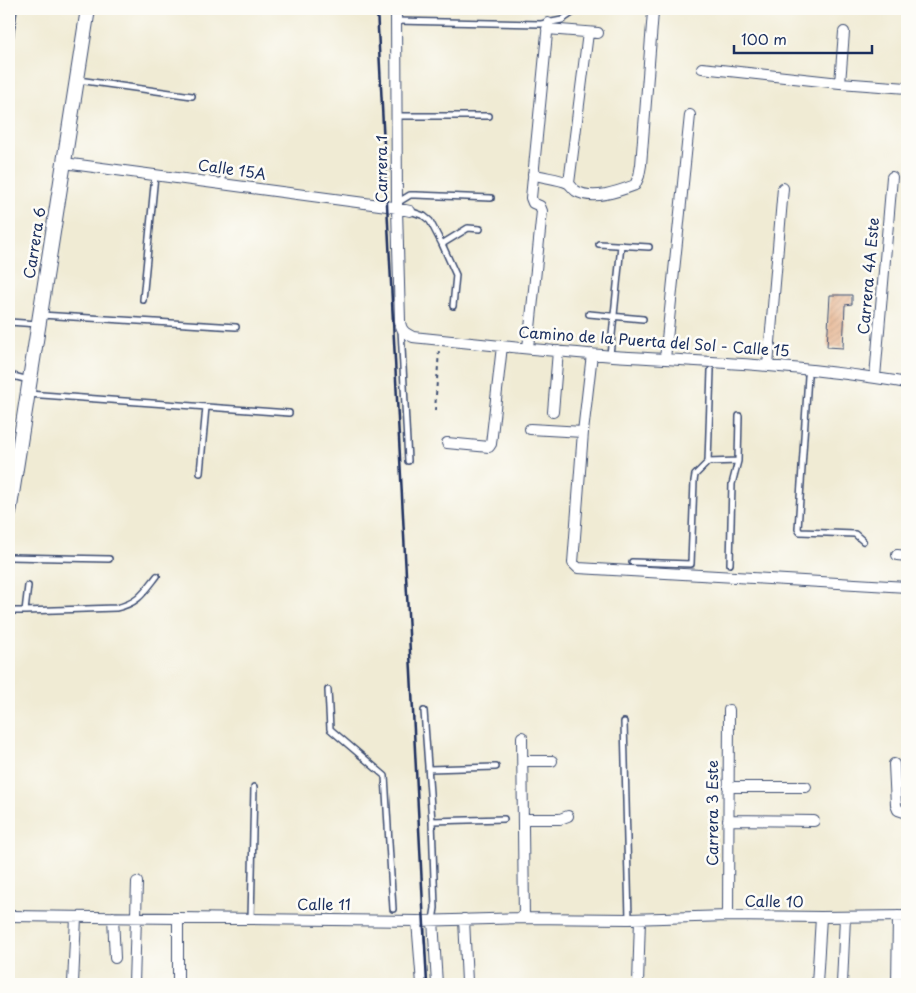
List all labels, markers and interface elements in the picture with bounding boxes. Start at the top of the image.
scale bar [734,22,871,54]
text: 100 m [741,27,787,50]
street label: Carrera 1 [369,135,392,203]
street label: Calle 15A [197,152,268,185]
street label: Carrera 6 [16,205,51,280]
street label: Carrera 4A Este [851,216,884,335]
street label: Camino de la Puerta del Sol - Calle 15 [518,320,790,361]
street label: Carrera 3 Este [700,760,723,866]
street label: Calle 10 [744,888,804,913]
street label: Calle 11 [297,892,351,915]

